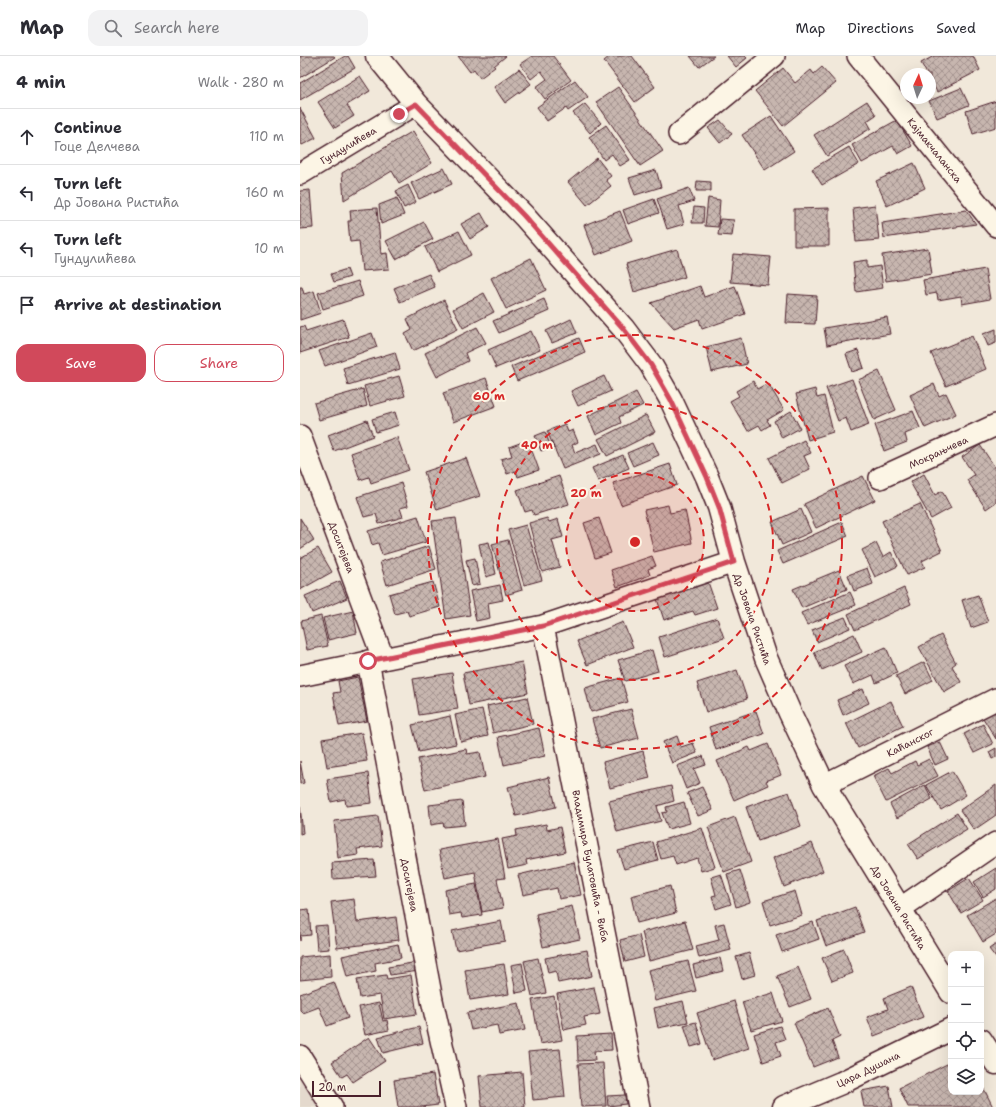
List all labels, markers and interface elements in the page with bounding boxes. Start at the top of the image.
search box [88,10,368,46]
text: Map [20,15,64,40]
icon: search [102,17,124,39]
text: Search here [134,18,220,38]
text: Map [796,19,826,37]
text: Directions [848,19,914,37]
text: Saved [936,19,976,37]
north arrow [900,68,936,104]
text: 4 min [16,71,66,93]
text: Walk · 280 m [198,74,284,91]
route end [390,105,408,123]
street label: Кајмакчаланска [904,115,965,186]
text: Continue [54,118,122,138]
street label: Гундулићева [318,123,379,167]
icon: ahead [16,126,38,148]
text: 110 m [249,128,284,145]
text: Гоце Делчева [54,138,140,155]
text: Turn left [54,174,122,194]
icon: left [16,182,38,204]
text: 160 m [246,184,284,201]
text: Др Јована Ристића [54,194,179,211]
text: Turn left [54,230,122,250]
icon: left [16,238,38,260]
text: 10 m [254,240,284,257]
text: Гундулићева [54,250,136,267]
icon: arrive [16,294,38,316]
text: Arrive at destination [54,295,222,315]
button: Save [16,344,146,382]
button: Share [154,344,284,382]
text: 60 m [473,388,505,404]
street label: Мокрањчева [907,433,971,472]
text: 40 m [521,437,553,453]
text: 20 m [570,485,602,501]
street label: Доситејева [326,519,358,576]
centre of rings [628,535,642,549]
street label: Др Јована Ристића [731,572,775,667]
route start [359,652,377,670]
street label: Каћанског [885,725,936,760]
street label: Владимира Булатовића - Виба [569,789,612,944]
street label: Доситејева [398,857,421,914]
street label: Др Јована Ристића [868,863,929,952]
map controls [948,951,984,1095]
button: + [948,951,984,987]
button: − [948,987,984,1023]
button: locate [948,1023,984,1059]
street label: Цара Душана [834,1048,903,1090]
button: layers [948,1059,984,1095]
scale bar [312,1079,381,1098]
text: 20 m [318,1080,346,1095]

